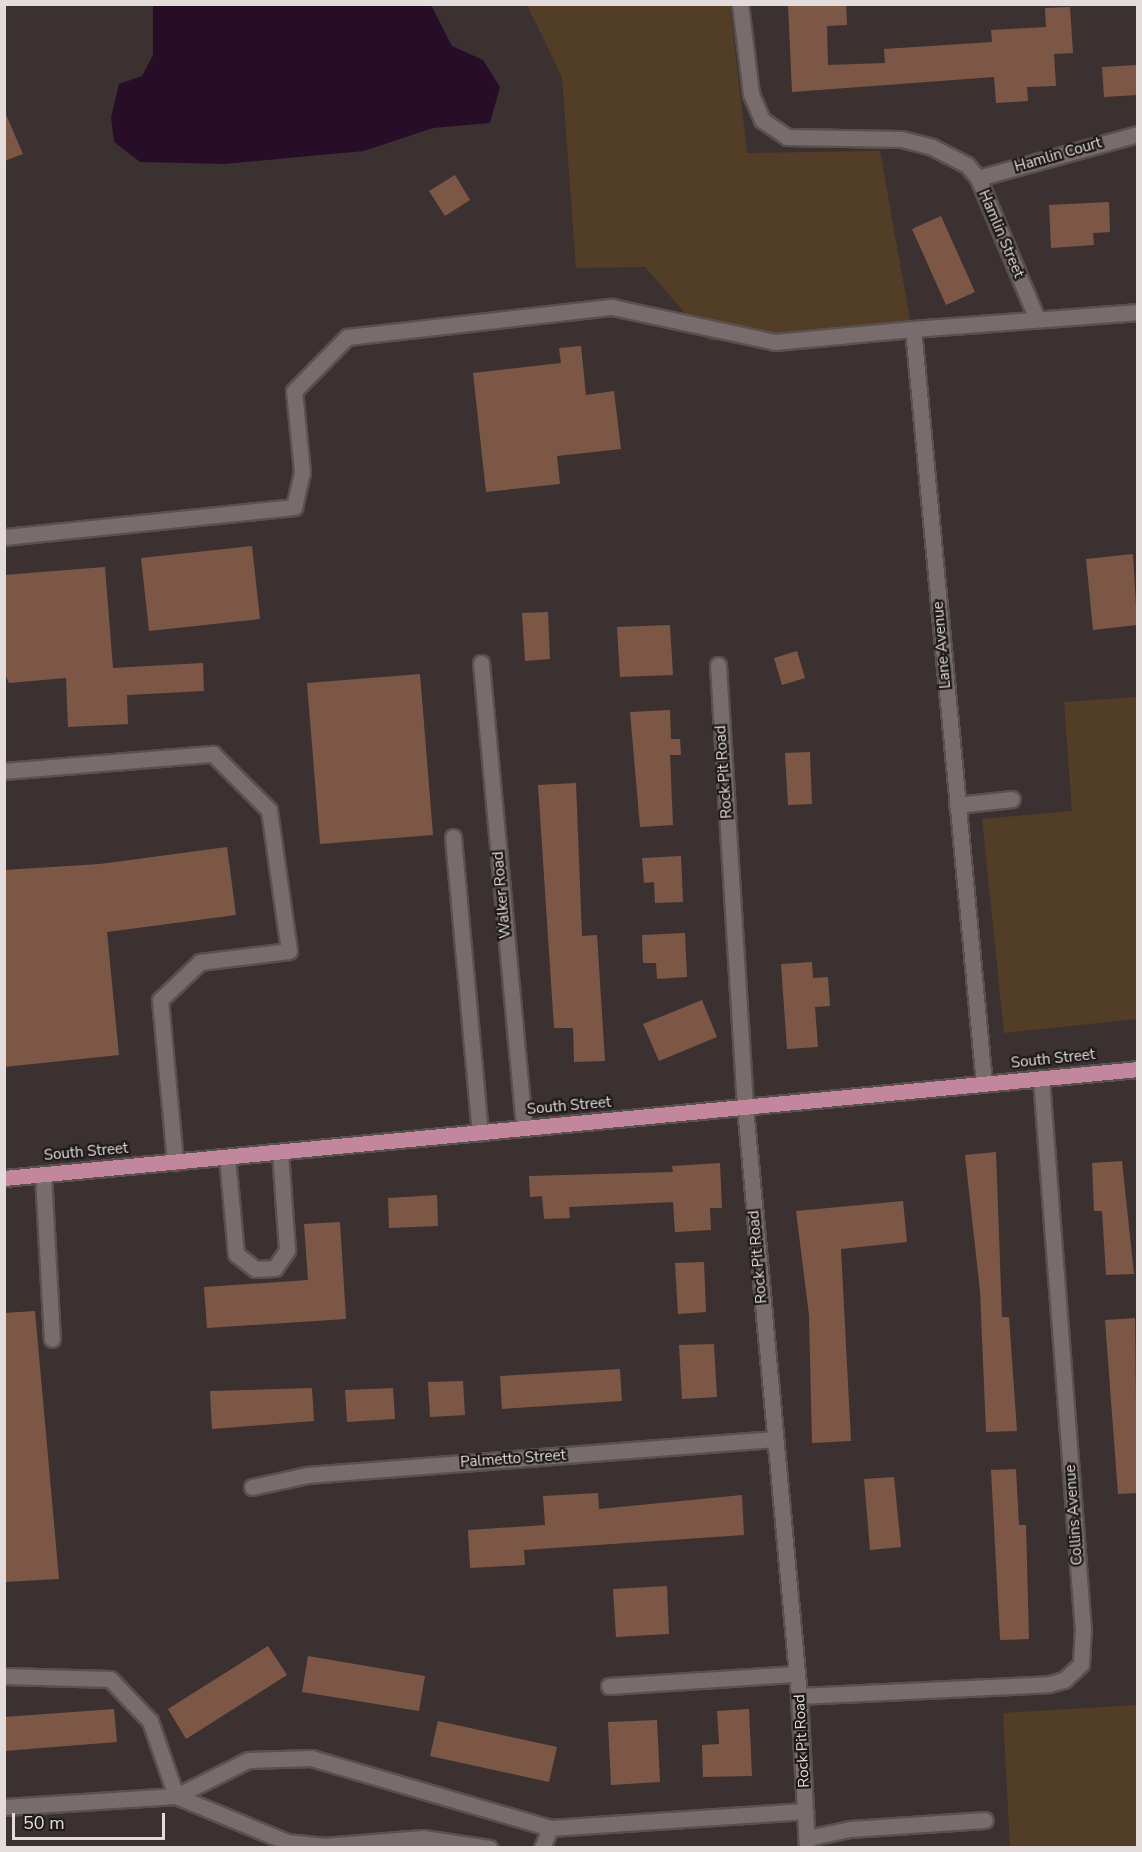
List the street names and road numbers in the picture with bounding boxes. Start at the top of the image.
street label: Hamlin Court [1012,134,1104,176]
street label: Hamlin Street [974,187,1028,281]
street label: Lane Avenue [929,601,955,689]
street label: Rock Pit Road [712,725,736,819]
street label: Walker Road [489,851,515,939]
street label: South Street [1010,1046,1096,1072]
street label: South Street [526,1093,612,1119]
street label: South Street [43,1139,129,1165]
street label: Rock Pit Road [745,1210,771,1304]
street label: Palmetto Street [460,1446,566,1472]
street label: Collins Avenue [1062,1464,1086,1566]
street label: Rock Pit Road [791,1694,813,1788]

